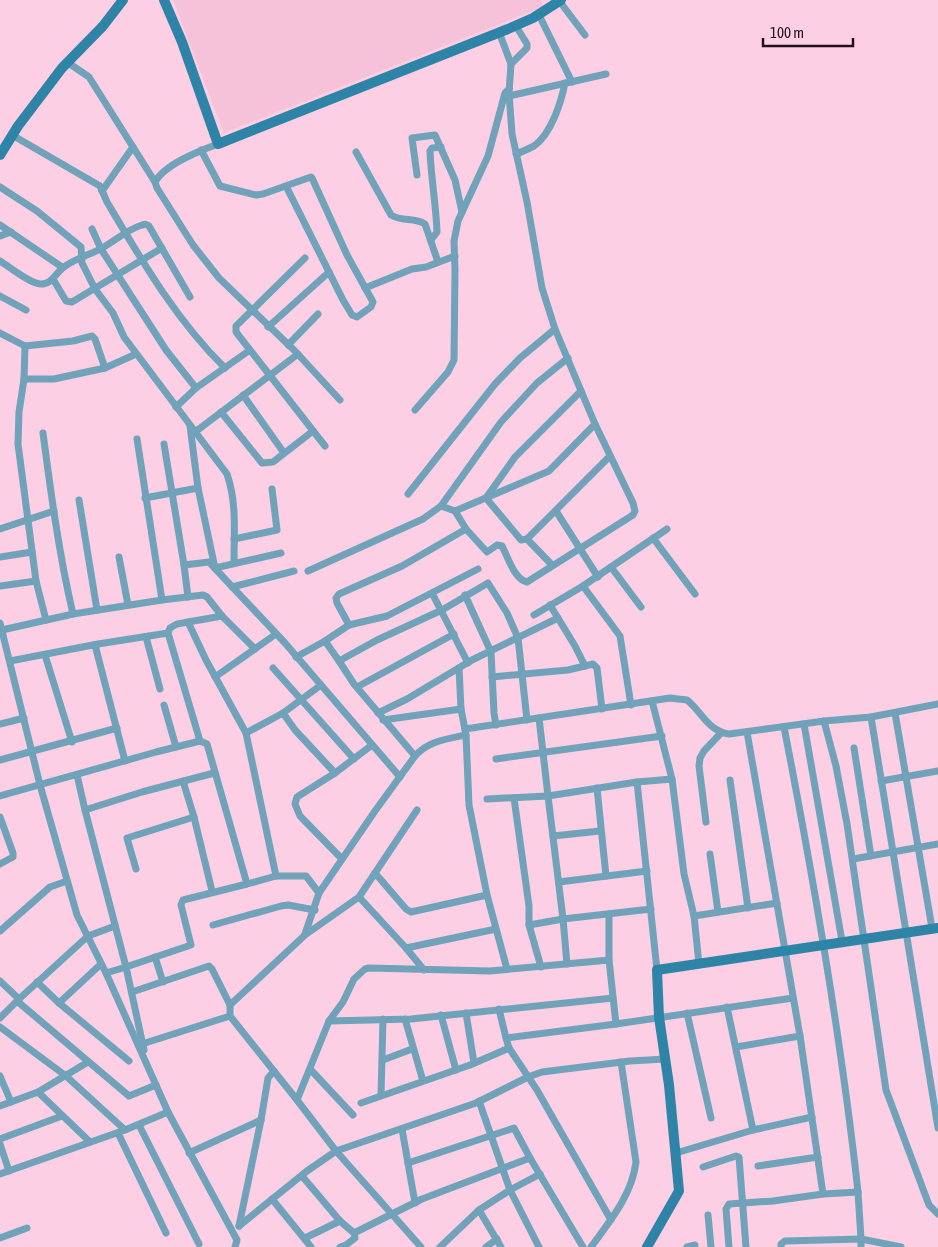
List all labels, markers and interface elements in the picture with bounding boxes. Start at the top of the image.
scale bar [763,15,853,47]
text: 100 m [770,24,804,41]

